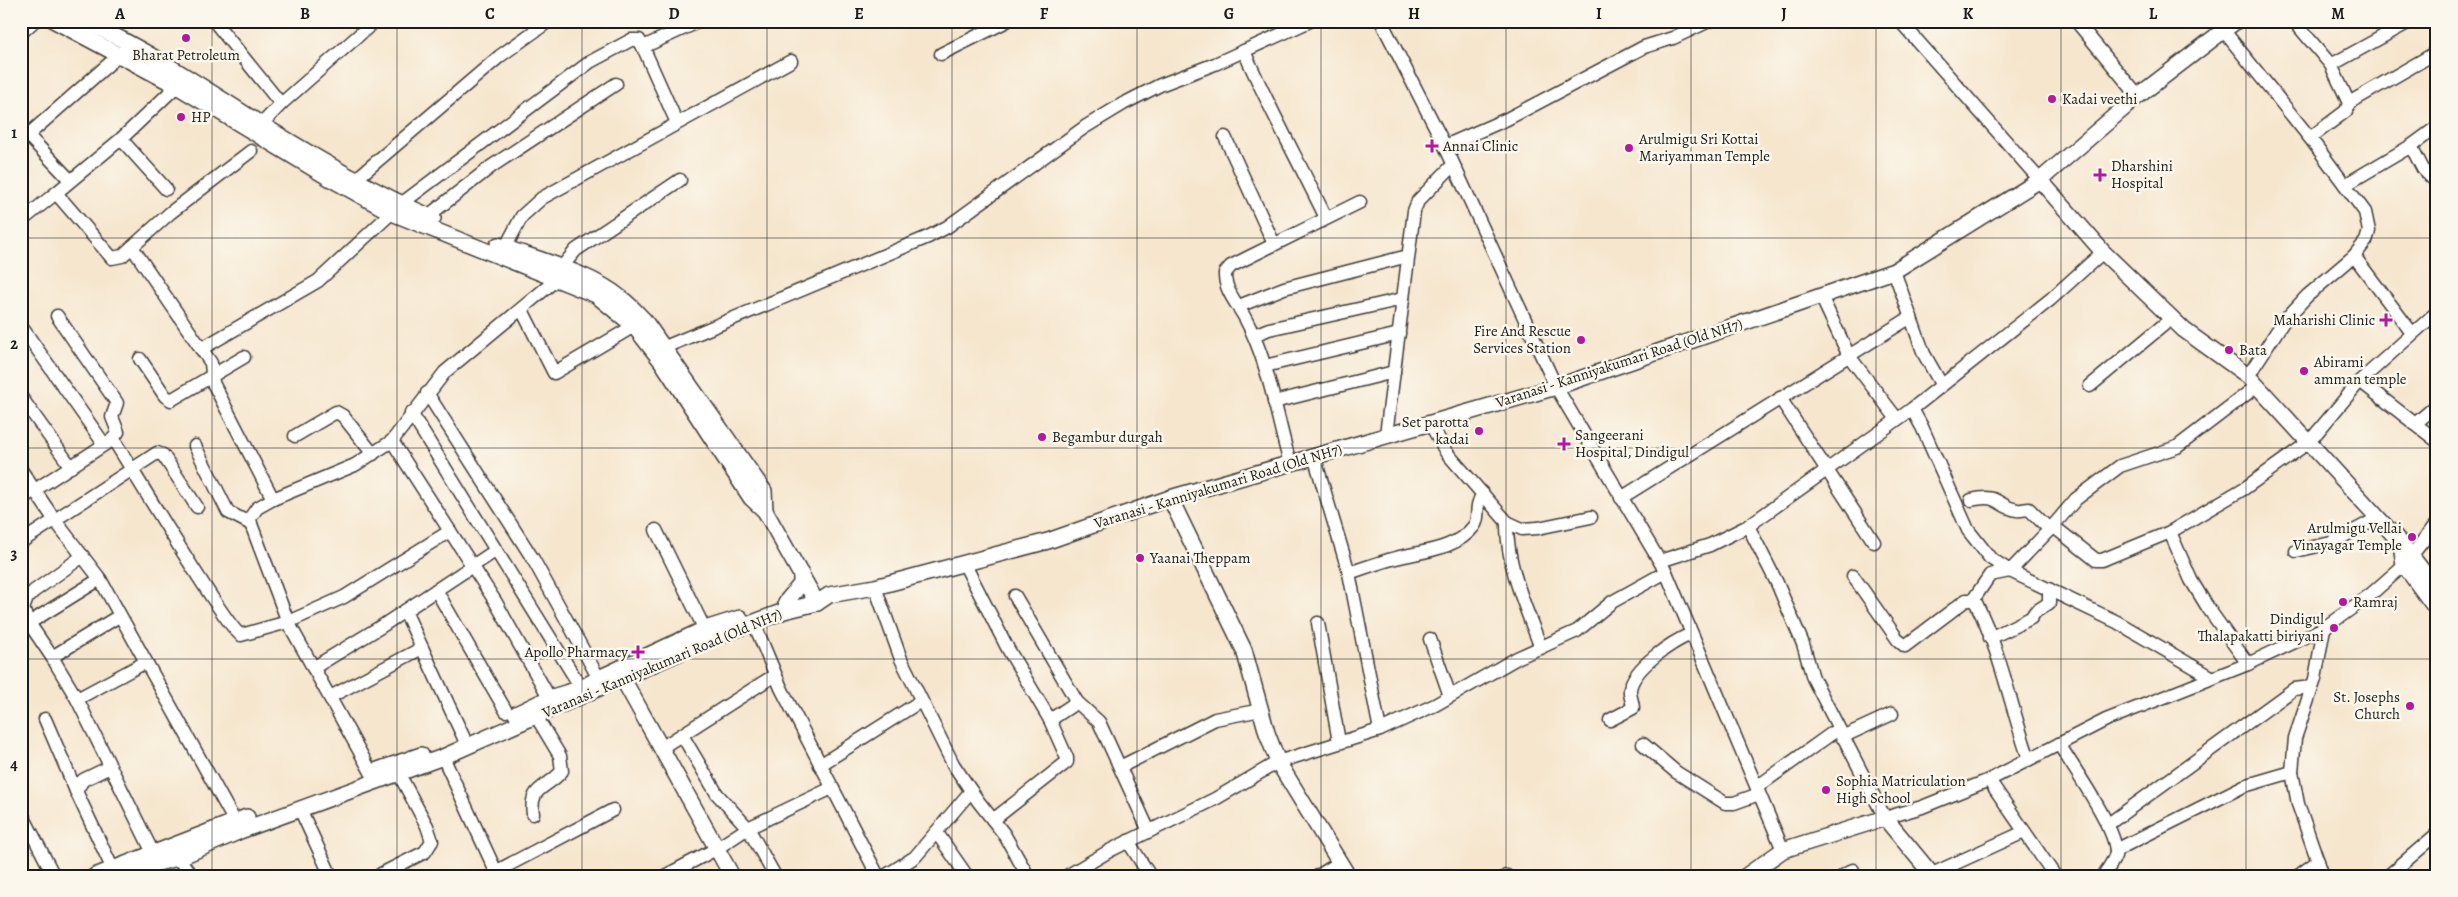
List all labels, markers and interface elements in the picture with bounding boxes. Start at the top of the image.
text: A [114,3,126,25]
text: B [300,3,310,25]
text: C [485,3,495,25]
text: D [668,3,680,25]
text: E [854,3,864,25]
text: F [1040,3,1049,25]
text: G [1224,3,1234,25]
text: H [1408,3,1420,25]
text: I [1596,3,1602,25]
text: J [1781,3,1787,25]
text: K [1963,3,1974,25]
text: L [2149,3,2158,25]
text: M [2331,3,2345,25]
marker: Bharat Petroleum [180,32,192,44]
place label: Bharat Petroleum [132,45,240,65]
place label: Kadai veethi [2062,89,2138,109]
marker: Kadai veethi [2046,93,2058,105]
place label: HP [191,107,211,127]
marker: HP [175,111,187,123]
text: 1 [11,122,17,144]
place label: Arulmigu Sri Kottai Mariyamman Temple [1638,129,1770,166]
place label: Annai Clinic [1442,136,1518,156]
marker: Annai Clinic [1425,139,1439,153]
marker: Arulmigu Sri Kottai Mariyamman Temple [1623,142,1635,154]
place label: Dharshini Hospital [2111,156,2173,193]
marker: Dharshini Hospital [2093,168,2107,182]
place label: Maharishi Clinic [2273,310,2375,330]
marker: Maharishi Clinic [2379,313,2393,327]
street label: Varanasi - Kanniyakumari Road (Old NH7) [1492,314,1745,413]
place label: Fire And Rescue Services Station [1473,321,1571,358]
text: 2 [10,333,18,355]
marker: Fire And Rescue Services Station [1575,334,1587,346]
place label: Bata [2239,340,2267,360]
marker: Bata [2223,344,2235,356]
place label: Abirami amman temple [2313,352,2407,389]
marker: Abirami amman temple [2298,365,2310,377]
place label: Set parotta kadai [1402,412,1469,449]
marker: Set parotta kadai [1473,425,1485,437]
place label: Sangeerani Hospital, Dindigul [1575,425,1689,462]
place label: Begambur durgah [1052,427,1163,447]
marker: Begambur durgah [1036,431,1048,443]
marker: Sangeerani Hospital, Dindigul [1557,437,1571,451]
street label: Varanasi - Kanniyakumari Road (Old NH7) [1091,439,1344,534]
place label: Arulmigu Vellai Vinayagar Temple [2292,518,2402,555]
marker: Arulmigu Vellai Vinayagar Temple [2406,531,2418,543]
text: 3 [11,543,18,565]
place label: Yaanai Theppam [1149,548,1251,568]
marker: Yaanai Theppam [1134,552,1146,564]
place label: Ramraj [2353,592,2398,612]
marker: Ramraj [2337,596,2349,608]
street label: Varanasi - Kanniyakumari Road (Old NH7) [538,603,785,723]
place label: Dindigul Thalapakatti biriyani [2198,609,2324,646]
marker: Dindigul Thalapakatti biriyani [2328,622,2340,634]
place label: Apollo Pharmacy [524,642,628,662]
marker: Apollo Pharmacy [632,646,644,658]
place label: St. Josephs Church [2333,687,2400,724]
marker: St. Josephs Church [2404,700,2416,712]
text: 4 [10,754,18,776]
place label: Sophia Matriculation High School [1836,771,1966,808]
marker: Sophia Matriculation High School [1820,784,1832,796]

